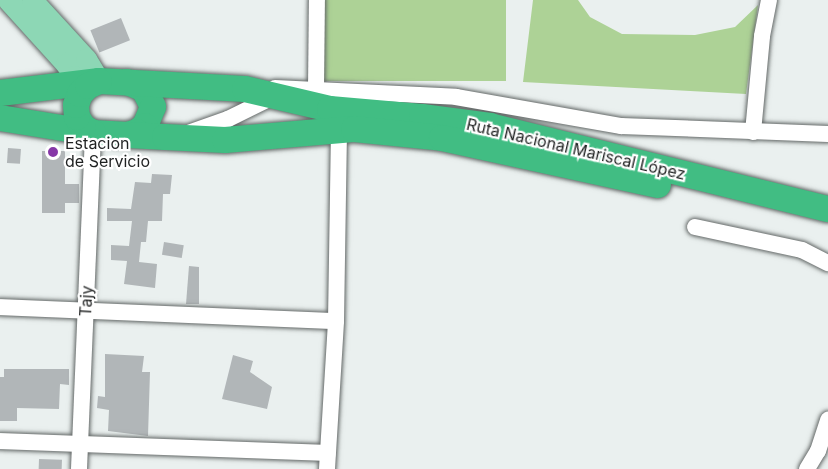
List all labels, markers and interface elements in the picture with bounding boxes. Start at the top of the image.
street label: Ruta Nacional Mariscal López [465,114,687,184]
place label: Estacion de Servicio [65,133,150,171]
marker: Estacion de Servicio [46,145,60,159]
street label: Tajy [76,285,96,317]

